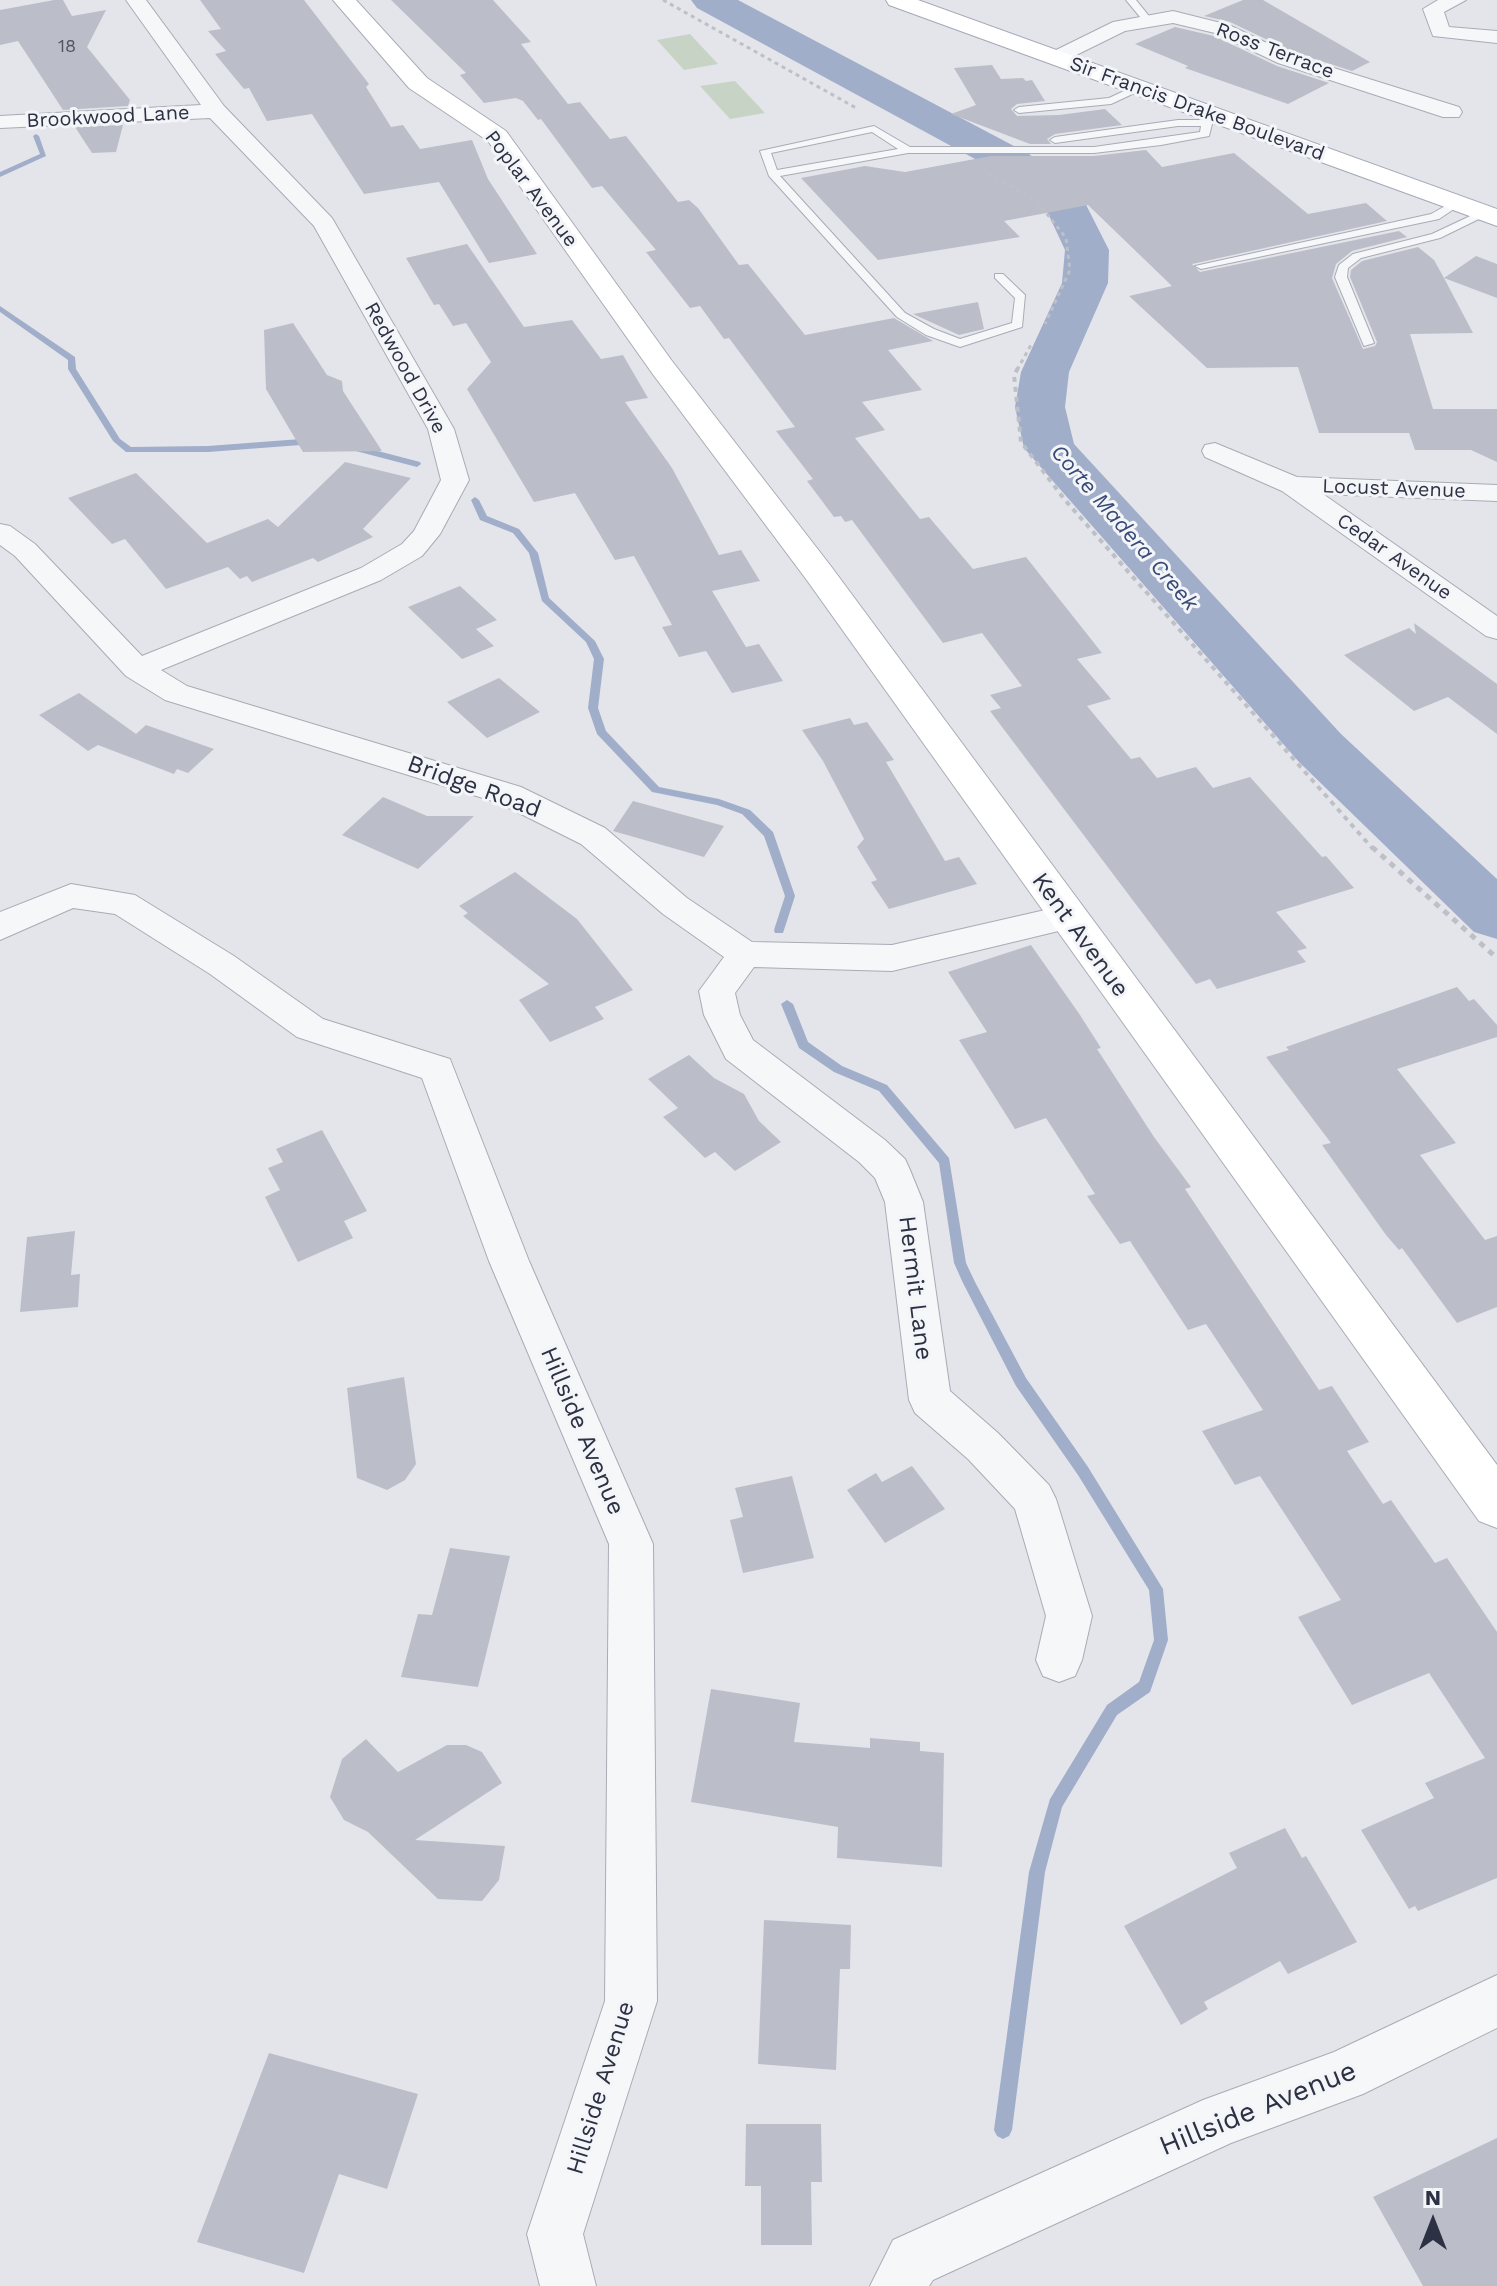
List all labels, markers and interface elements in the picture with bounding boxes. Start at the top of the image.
street label: Ross Terrace [1213,18,1337,84]
house number: 18 [58,36,76,58]
street label: Sir Francis Drake Boulevard [1066,52,1328,166]
street label: Brookwood Lane [26,101,190,133]
street label: Poplar Avenue [479,126,583,252]
street label: Redwood Drive [359,298,451,438]
water label: Corte Madera Creek [1045,439,1203,617]
street label: Locust Avenue [1322,475,1466,503]
street label: Cedar Avenue [1332,508,1456,606]
street label: Bridge Road [403,749,545,825]
street label: Kent Avenue [1025,867,1135,1003]
street label: Hermit Lane [892,1214,938,1362]
street label: Hillside Avenue [534,1343,630,1519]
street label: Hillside Avenue [561,1998,641,2178]
street label: Hillside Avenue [1155,2054,1361,2164]
north arrow [1393,2182,1473,2262]
text: N [1425,2185,1441,2210]

